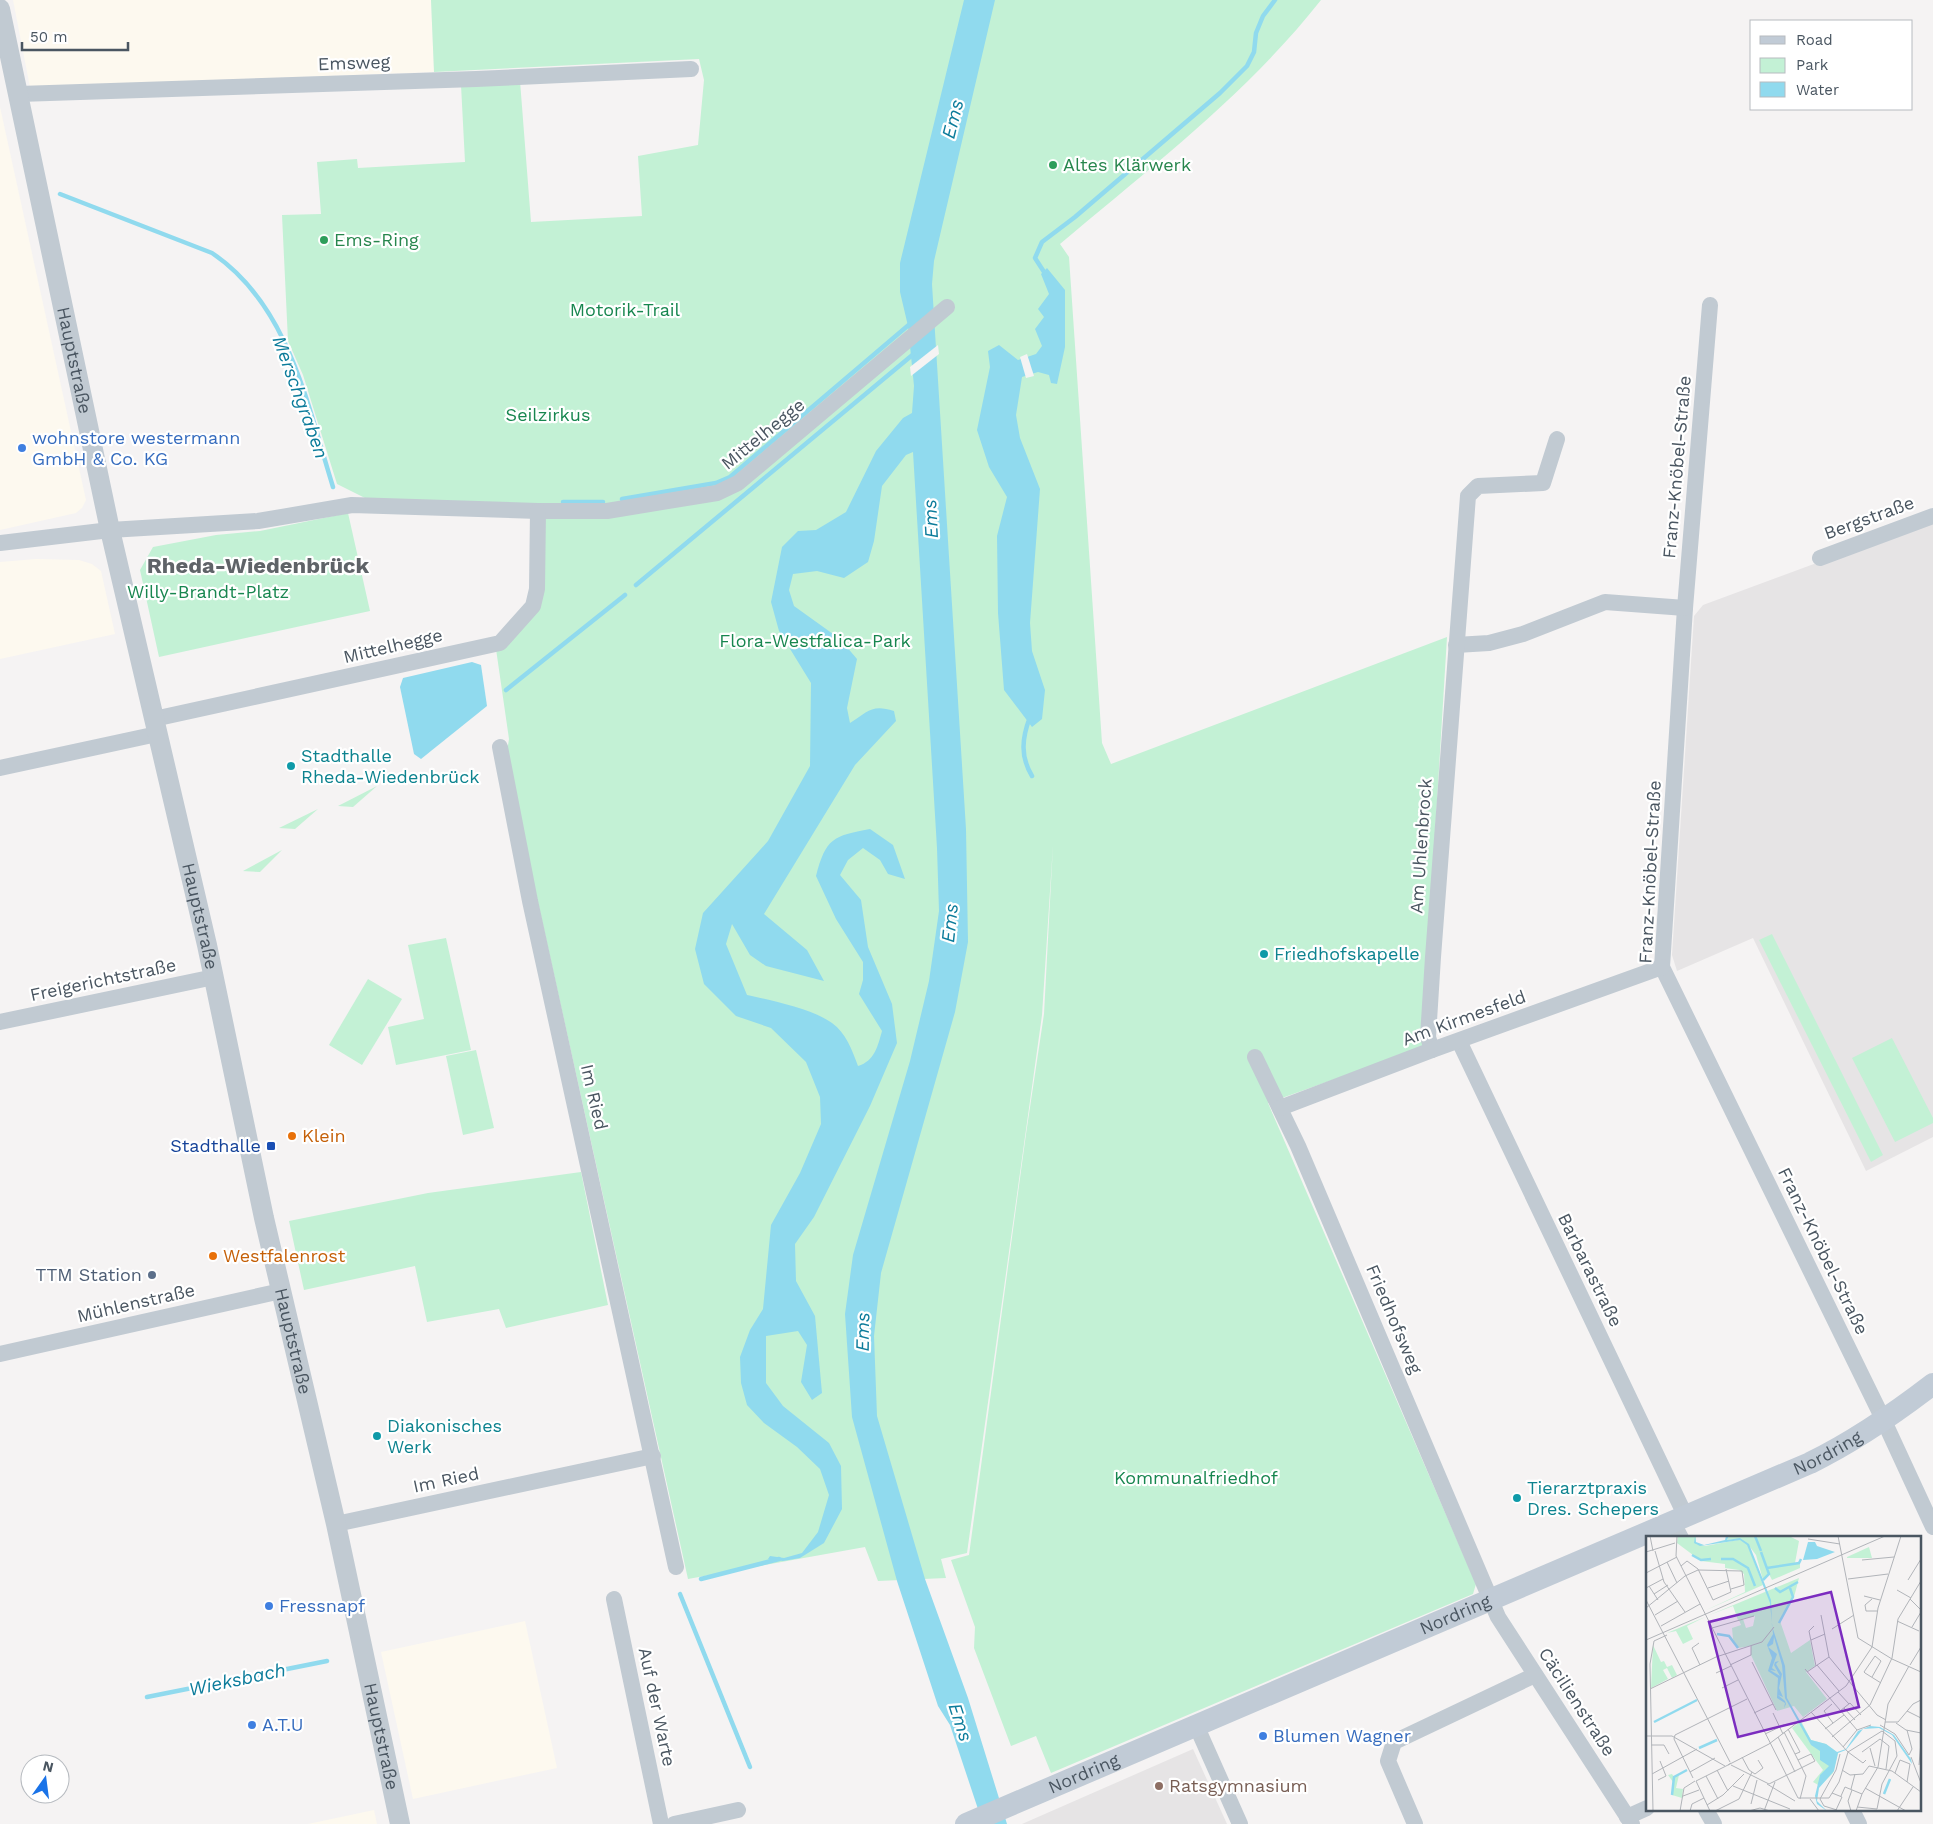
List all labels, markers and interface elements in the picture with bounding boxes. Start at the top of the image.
scale bar [22,20,129,52]
legend [1750,20,1913,110]
text: 50 m [30,28,67,46]
text: Road [1796,31,1833,49]
street label: Emsweg [317,51,391,74]
text: Park [1796,56,1829,74]
text: Water [1796,81,1839,99]
water label: Ems [937,97,968,141]
place label: Altes Klärwerk [1063,154,1191,175]
marker: Altes Klärwerk [1047,159,1059,171]
place label: Ems-Ring [334,229,419,250]
marker: Ems-Ring [318,234,330,246]
park label: Motorik-Trail [570,299,681,320]
street label: Hauptstraße [53,305,96,416]
water label: Merschgraben [268,333,333,462]
street label: Franz-Knöbel-Straße [1658,375,1695,559]
street label: Mittelhegge [717,394,809,474]
park label: Seilzirkus [506,404,590,425]
place label: wohnstore westermann GmbH & Co. KG [32,427,240,469]
marker: wohnstore westermann GmbH & Co. KG [16,442,28,454]
street label: Bergstraße [1821,492,1917,544]
water label: Ems [918,499,943,539]
district label: Rheda-Wiedenbrück [147,553,370,578]
park label: Willy-Brandt-Platz [127,581,289,602]
street label: Mittelhegge [341,624,444,667]
park label: Flora-Westfalica-Park [719,630,911,651]
place label: Stadthalle Rheda-Wiedenbrück [301,745,479,787]
marker: Stadthalle Rheda-Wiedenbrück [285,760,297,772]
street label: Am Uhlenbrock [1405,778,1436,914]
street label: Franz-Knöbel-Straße [1634,780,1665,964]
street label: Hauptstraße [178,861,223,971]
water label: Ems [936,902,963,944]
place label: Friedhofskapelle [1274,943,1420,964]
marker: Friedhofskapelle [1258,948,1270,960]
street label: Freigerichtstraße [28,954,178,1005]
street label: Am Kirmesfeld [1399,985,1529,1050]
street label: Im Ried [577,1062,612,1132]
place label: Klein [302,1125,346,1146]
marker: Klein [286,1130,298,1142]
place label: Stadthalle [170,1135,261,1156]
marker: Stadthalle [265,1140,277,1152]
street label: Franz-Knöbel-Straße [1774,1164,1873,1338]
street label: Barbarastraße [1554,1210,1627,1330]
place label: Westfalenrost [223,1245,346,1266]
marker: Westfalenrost [207,1250,219,1262]
street label: Friedhofsweg [1362,1261,1427,1377]
place label: TTM Station [36,1264,142,1285]
marker: TTM Station [146,1269,158,1281]
street label: Mühlenstraße [75,1279,197,1326]
street label: Hauptstraße [271,1286,316,1396]
water label: Ems [851,1312,874,1352]
place label: Diakonisches Werk [387,1415,502,1457]
street label: Nordring [1790,1425,1866,1479]
marker: Diakonisches Werk [371,1430,383,1442]
street label: Im Ried [411,1462,481,1497]
park label: Kommunalfriedhof [1114,1467,1278,1488]
place label: Tierarztpraxis Dres. Schepers [1527,1477,1659,1519]
marker: Tierarztpraxis Dres. Schepers [1511,1492,1523,1504]
inset map [1646,1536,1920,1812]
street label: Nordring [1416,1590,1494,1639]
place label: Fressnapf [279,1595,365,1616]
marker: Fressnapf [263,1600,275,1612]
street label: Cäcilienstraße [1535,1644,1620,1760]
street label: Auf der Warte [635,1645,680,1768]
water label: Wieksbach [187,1658,288,1701]
street label: Hauptstraße [360,1681,403,1792]
water label: Ems [944,1700,978,1745]
place label: A.T.U [262,1714,303,1735]
marker: A.T.U [246,1719,258,1731]
place label: Blumen Wagner [1273,1725,1411,1746]
marker: Blumen Wagner [1257,1730,1269,1742]
street label: Nordring [1045,1749,1123,1798]
north arrow [20,1754,70,1804]
text: N [41,1757,55,1775]
place label: Ratsgymnasium [1169,1775,1308,1796]
marker: Ratsgymnasium [1153,1780,1165,1792]

